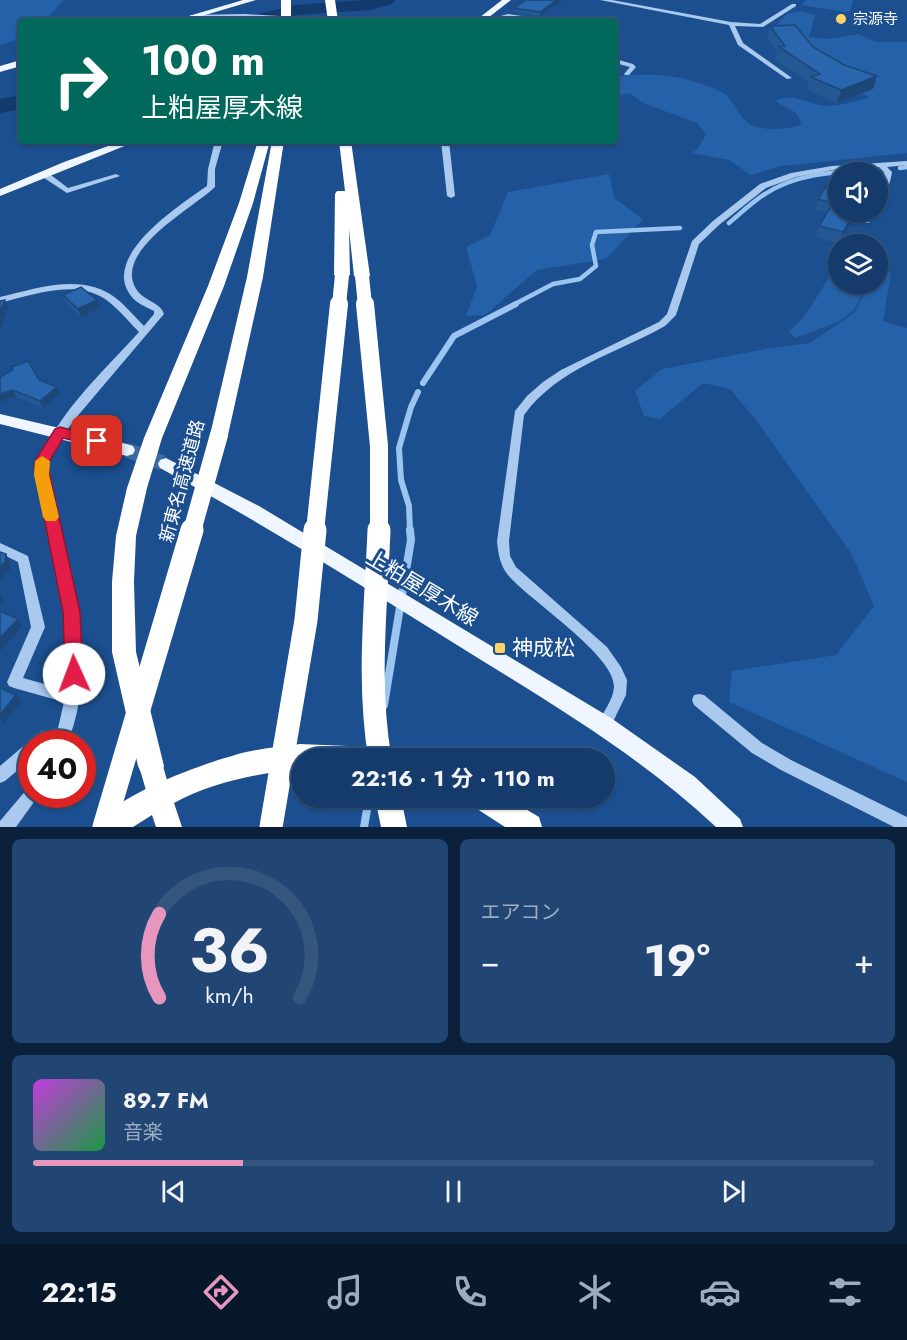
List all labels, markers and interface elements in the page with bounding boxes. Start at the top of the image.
place label: 宗源寺 [853,8,898,30]
marker: 宗源寺 [834,12,848,26]
text: 100 m [141,30,265,91]
icon: right [42,42,120,120]
text: 上粕屋厚木線 [141,88,303,127]
map controls [828,162,888,294]
button: sound [828,162,888,222]
button: layers [828,234,888,294]
pin [71,415,122,466]
street label: 新東名高速道路 [153,417,211,545]
icon: arrive [80,424,113,457]
street label: 上粕屋厚木線 [360,543,484,633]
place label: 神成松 [512,633,575,663]
marker: 神成松 [493,641,507,655]
position arrow [42,642,106,706]
speed limit sign: 40 [18,730,96,808]
text: 22:16 · 1 分 · 110 m [351,762,555,794]
text: エアコン [481,898,561,927]
text: 36 [190,905,270,995]
text: 19° [644,928,710,993]
text: − [481,938,500,985]
text: + [854,938,874,985]
text: km/h [206,980,254,1011]
text: 89.7 FM [123,1084,209,1116]
text: 音楽 [123,1118,163,1147]
icon: previous [157,1175,190,1208]
icon: pause [437,1175,470,1208]
icon: next [717,1175,750,1208]
icon: directions [200,1271,242,1313]
icon: music [324,1271,366,1313]
icon: phone [449,1271,491,1313]
icon: climate [574,1271,616,1313]
icon: car [699,1271,741,1313]
icon: filters [824,1271,866,1313]
text: 22:15 [41,1273,117,1312]

